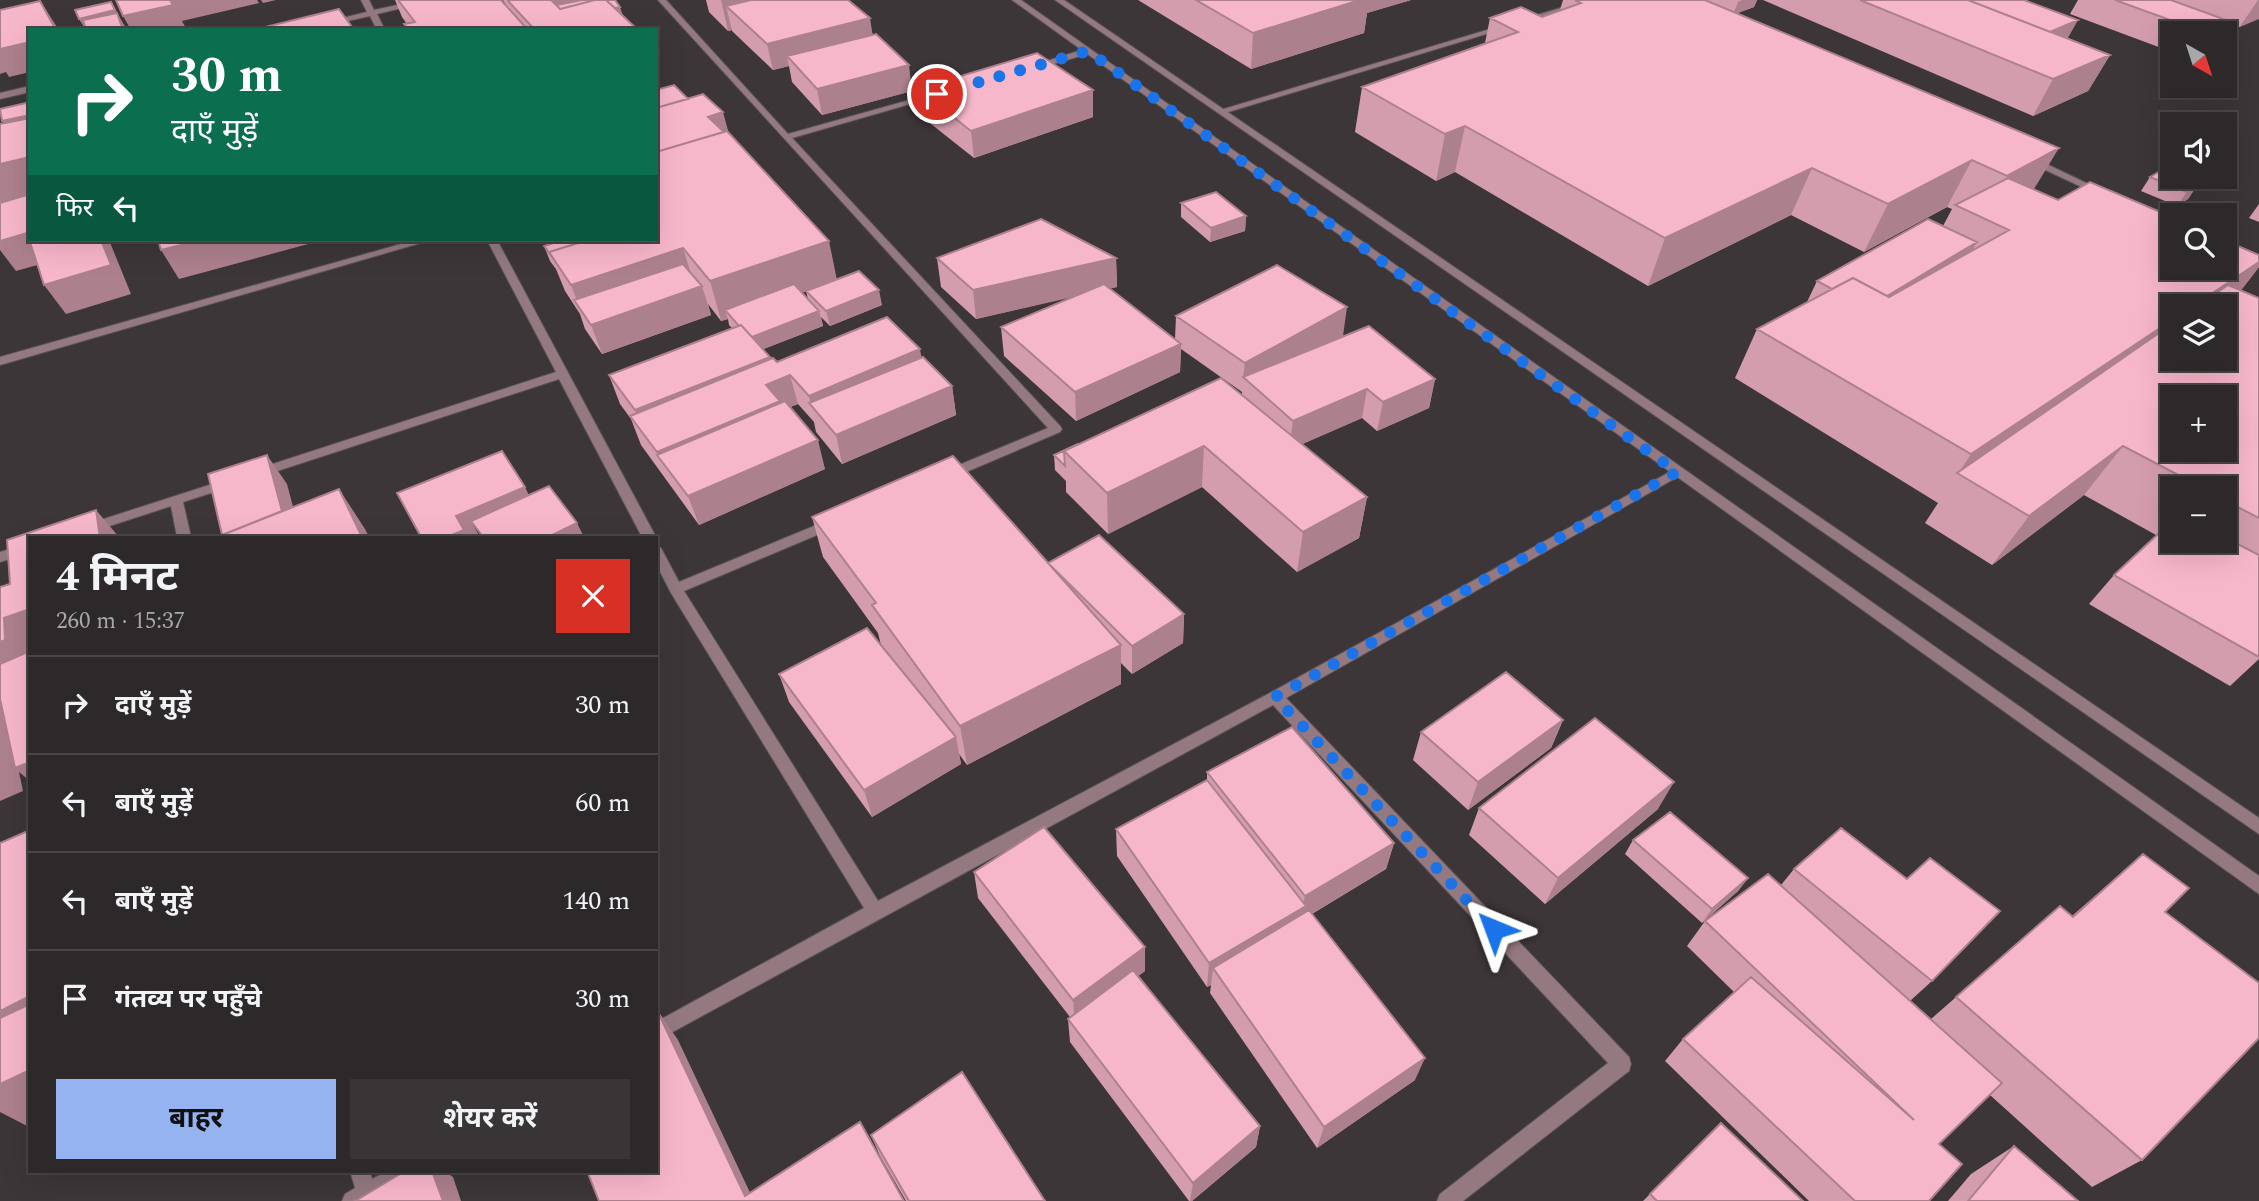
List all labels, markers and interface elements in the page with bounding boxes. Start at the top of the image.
north arrow [2160,21,2236,98]
map controls [2160,21,2237,553]
text: 30 m [171,39,282,114]
icon: right [56,56,147,147]
pin [907,64,967,124]
icon: arrive [918,75,956,113]
text: दाएँ मुड़ें [171,107,258,156]
button: sound [2160,112,2237,189]
text: फिर [56,188,93,228]
icon: left [107,189,145,227]
button: search [2160,203,2237,280]
button: layers [2160,294,2237,371]
button: + [2160,385,2237,462]
button: − [2160,476,2237,553]
text: 4 मिनट [56,546,178,609]
button: close [556,559,630,633]
text: 260 m · 15:37 [56,604,185,639]
text: दाएँ मुड़ें [115,685,191,725]
text: 30 m [575,685,630,725]
icon: right [56,686,94,724]
text: बाएँ मुड़ें [115,783,193,823]
text: 60 m [575,783,630,823]
icon: left [56,784,94,822]
text: बाएँ मुड़ें [115,881,193,921]
text: 140 m [562,881,630,921]
icon: left [56,882,94,920]
position arrow [1457,892,1531,966]
text: गंतव्य पर पहुँचे [115,979,262,1019]
text: 30 m [575,979,630,1019]
icon: arrive [56,980,94,1018]
button: बाहर [56,1079,336,1159]
button: शेयर करें [350,1079,630,1159]

